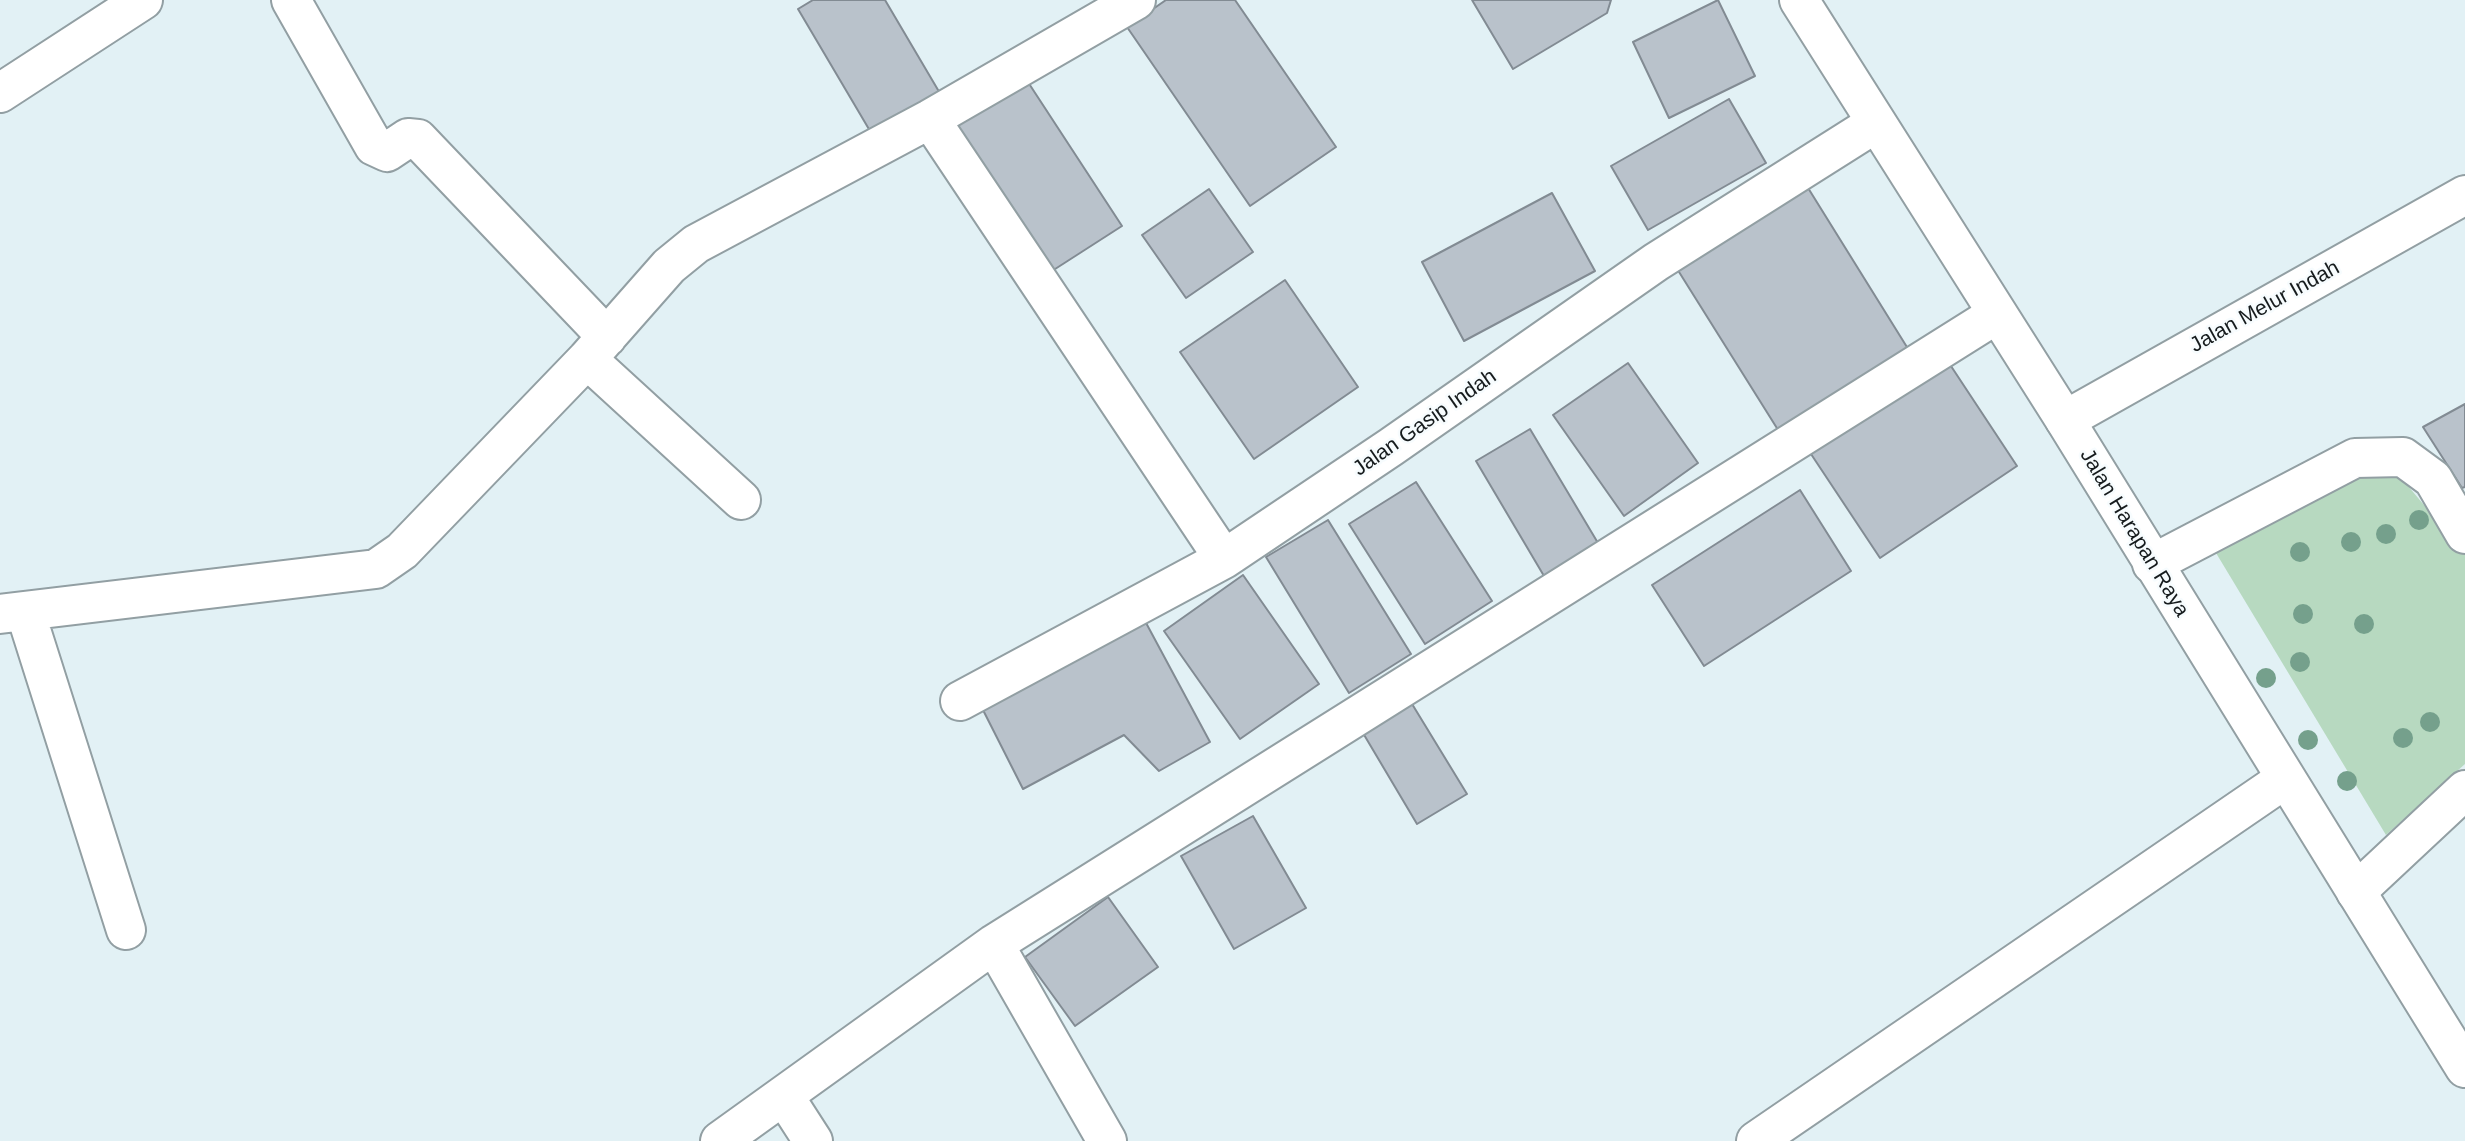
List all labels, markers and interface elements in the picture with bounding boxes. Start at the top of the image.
street label: Jalan Melur Indah [2186,256,2344,358]
street label: Jalan Gasip Indah [1348,364,1502,482]
street label: Jalan Harapan Raya [2074,444,2194,622]

